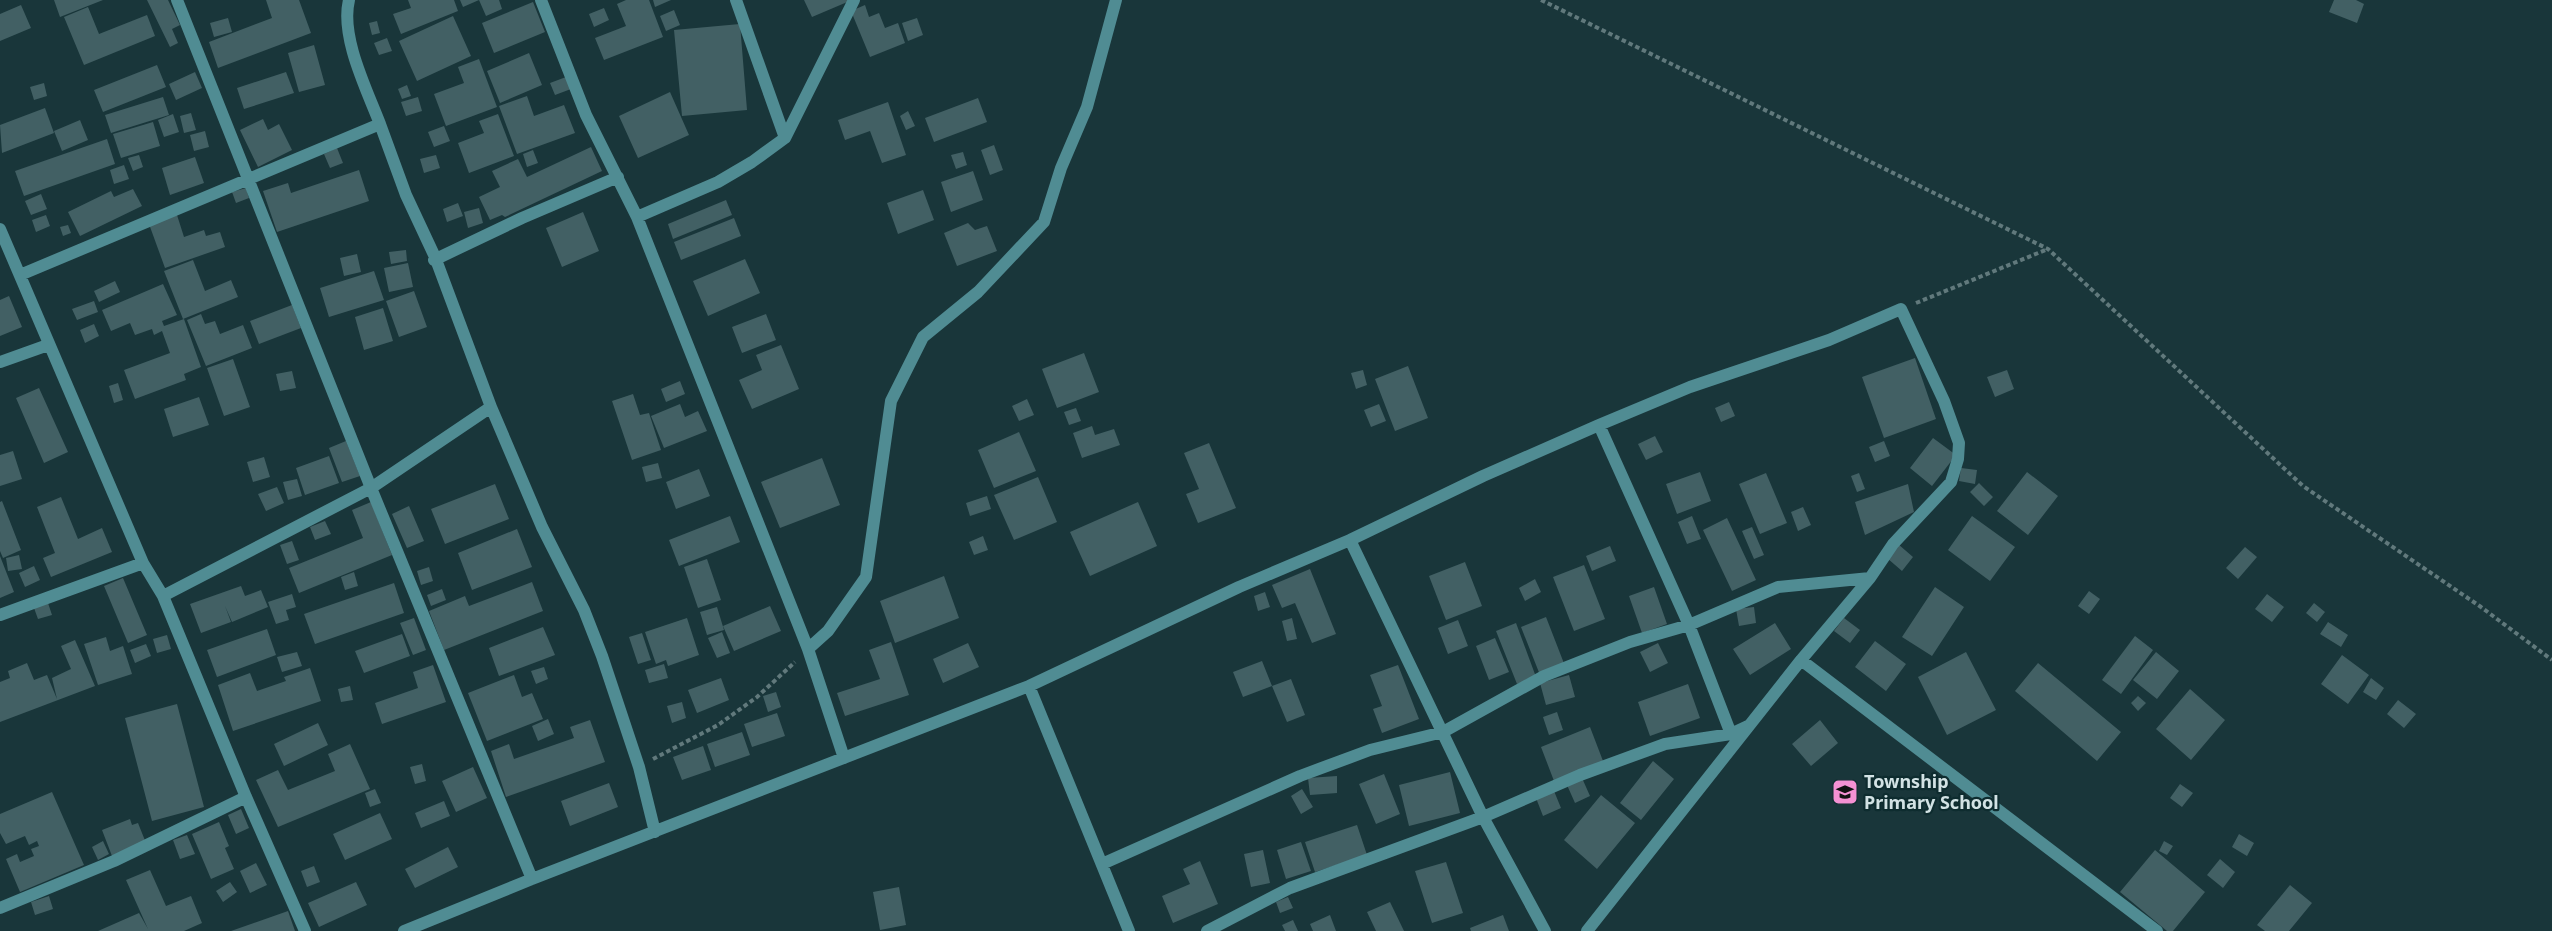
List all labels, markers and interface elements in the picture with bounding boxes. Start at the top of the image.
place label: Township Primary School [1864,769,1999,814]
school or university icon: Township Primary School [1830,777,1860,807]

